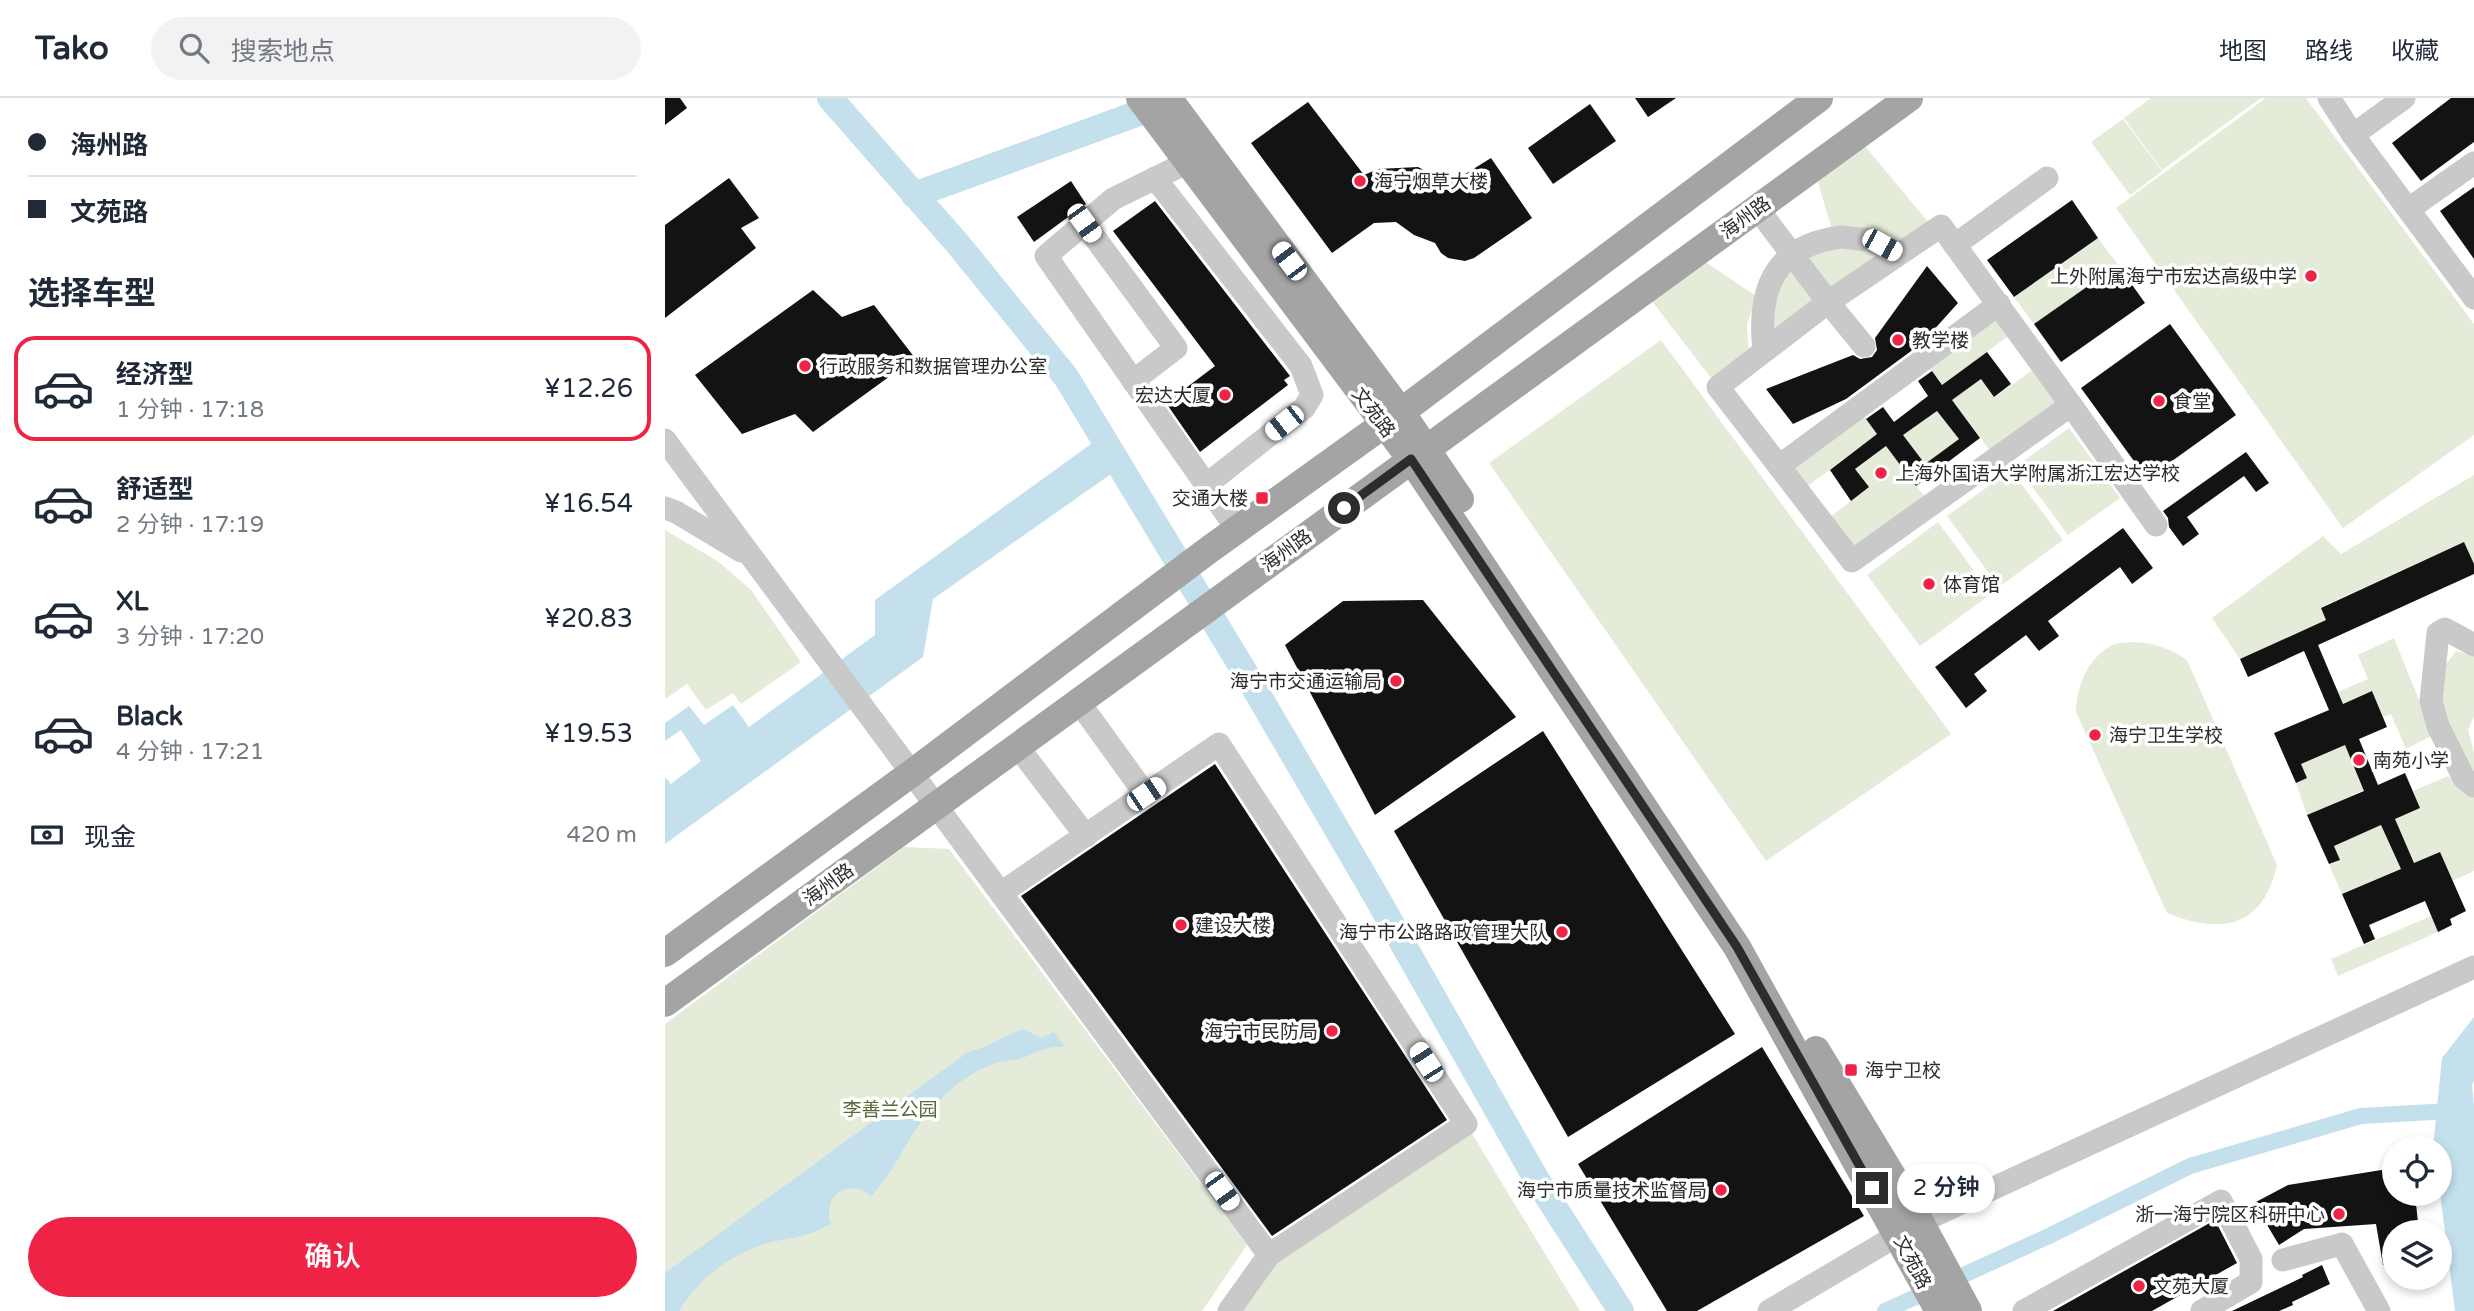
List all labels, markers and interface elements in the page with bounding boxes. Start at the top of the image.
search box [151,17,641,80]
text: Tako [35,29,109,68]
icon: search [175,29,213,67]
text: 搜索地点 [231,36,335,67]
text: 地图 [2219,37,2267,66]
text: 路线 [2305,37,2353,66]
text: 收藏 [2391,37,2439,66]
text: 海州路 [70,130,148,161]
place label: 海宁烟草大楼 [1374,171,1488,193]
marker: 海宁烟草大楼 [1352,173,1368,189]
street label: 海州路 [1716,192,1775,243]
text: 文苑路 [70,197,148,228]
car [1064,200,1105,246]
car [1859,226,1906,264]
car [1268,238,1311,284]
place label: 上外附属海宁市宏达高级中学 [2050,266,2297,288]
marker: 上外附属海宁市宏达高级中学 [2303,268,2319,284]
text: 选择车型 [28,275,156,313]
place label: 教学楼 [1912,330,1969,352]
marker: 教学楼 [1890,332,1906,348]
place label: 行政服务和数据管理办公室 [819,356,1047,378]
icon: car [32,357,95,420]
marker: 行政服务和数据管理办公室 [797,358,813,374]
text: 经济型 [116,359,194,390]
text: ¥12.26 [544,373,633,404]
street label: 文苑路 [1347,383,1399,442]
place label: 宏达大厦 [1135,385,1211,407]
marker: 宏达大厦 [1217,387,1233,403]
place label: 食堂 [2173,391,2211,413]
marker: 食堂 [2151,393,2167,409]
text: 1 分钟 · 17:18 [116,396,264,424]
car [1261,402,1308,444]
place label: 上海外国语大学附属浙江宏达学校 [1895,463,2180,485]
marker: 上海外国语大学附属浙江宏达学校 [1873,465,1889,481]
icon: car [32,472,95,535]
text: 舒适型 [116,474,194,505]
text: ¥16.54 [544,488,633,519]
place label: 交通大楼 [1172,488,1248,510]
marker: 交通大楼 [1254,490,1270,506]
route start [1328,492,1360,524]
text: 2 分钟 · 17:19 [116,511,264,539]
street label: 海州路 [1257,525,1316,576]
place label: 体育馆 [1943,574,2000,596]
marker: 体育馆 [1921,576,1937,592]
text: XL [116,586,148,617]
icon: car [32,587,95,650]
text: ¥20.83 [544,603,633,634]
text: 3 分钟 · 17:20 [116,623,264,651]
place label: 海宁市交通运输局 [1230,671,1382,693]
marker: 海宁市交通运输局 [1388,673,1404,689]
text: Black [116,701,183,732]
icon: car [32,702,95,765]
text: ¥19.53 [544,718,633,749]
place label: 海宁卫生学校 [2109,725,2223,747]
marker: 海宁卫生学校 [2087,727,2103,743]
text: 4 分钟 · 17:21 [116,738,264,766]
place label: 南苑小学 [2373,750,2449,772]
marker: 南苑小学 [2351,752,2367,768]
car [1123,774,1170,814]
icon: cash [28,816,66,854]
text: 420 m [567,821,637,849]
text: 现金 [84,822,136,853]
street label: 海州路 [799,859,858,910]
place label: 建设大楼 [1195,915,1271,937]
marker: 建设大楼 [1173,917,1189,933]
place label: 海宁市公路路政管理大队 [1339,922,1548,944]
marker: 海宁市公路路政管理大队 [1554,924,1570,940]
place label: 海宁市民防局 [1204,1021,1318,1043]
marker: 海宁市民防局 [1324,1023,1340,1039]
car [1406,1039,1447,1085]
place label: 海宁卫校 [1865,1060,1941,1082]
marker: 海宁卫校 [1843,1062,1859,1078]
park label: 李善兰公园 [842,1099,938,1121]
map controls [2382,1136,2452,1290]
button: locate [2382,1136,2452,1206]
callout: 2 分钟 [1897,1164,1995,1212]
car [1202,1168,1243,1214]
route end [1856,1172,1888,1204]
text: 2 分钟 [1913,1174,1979,1202]
place label: 海宁市质量技术监督局 [1517,1180,1707,1202]
marker: 海宁市质量技术监督局 [1713,1182,1729,1198]
place label: 浙一海宁院区科研中心 [2135,1204,2325,1226]
marker: 浙一海宁院区科研中心 [2331,1206,2347,1222]
button: 确认 [28,1217,637,1297]
button: layers [2382,1220,2452,1290]
street label: 文苑路 [1889,1232,1935,1293]
place label: 文苑大厦 [2153,1276,2229,1298]
marker: 文苑大厦 [2131,1278,2147,1294]

